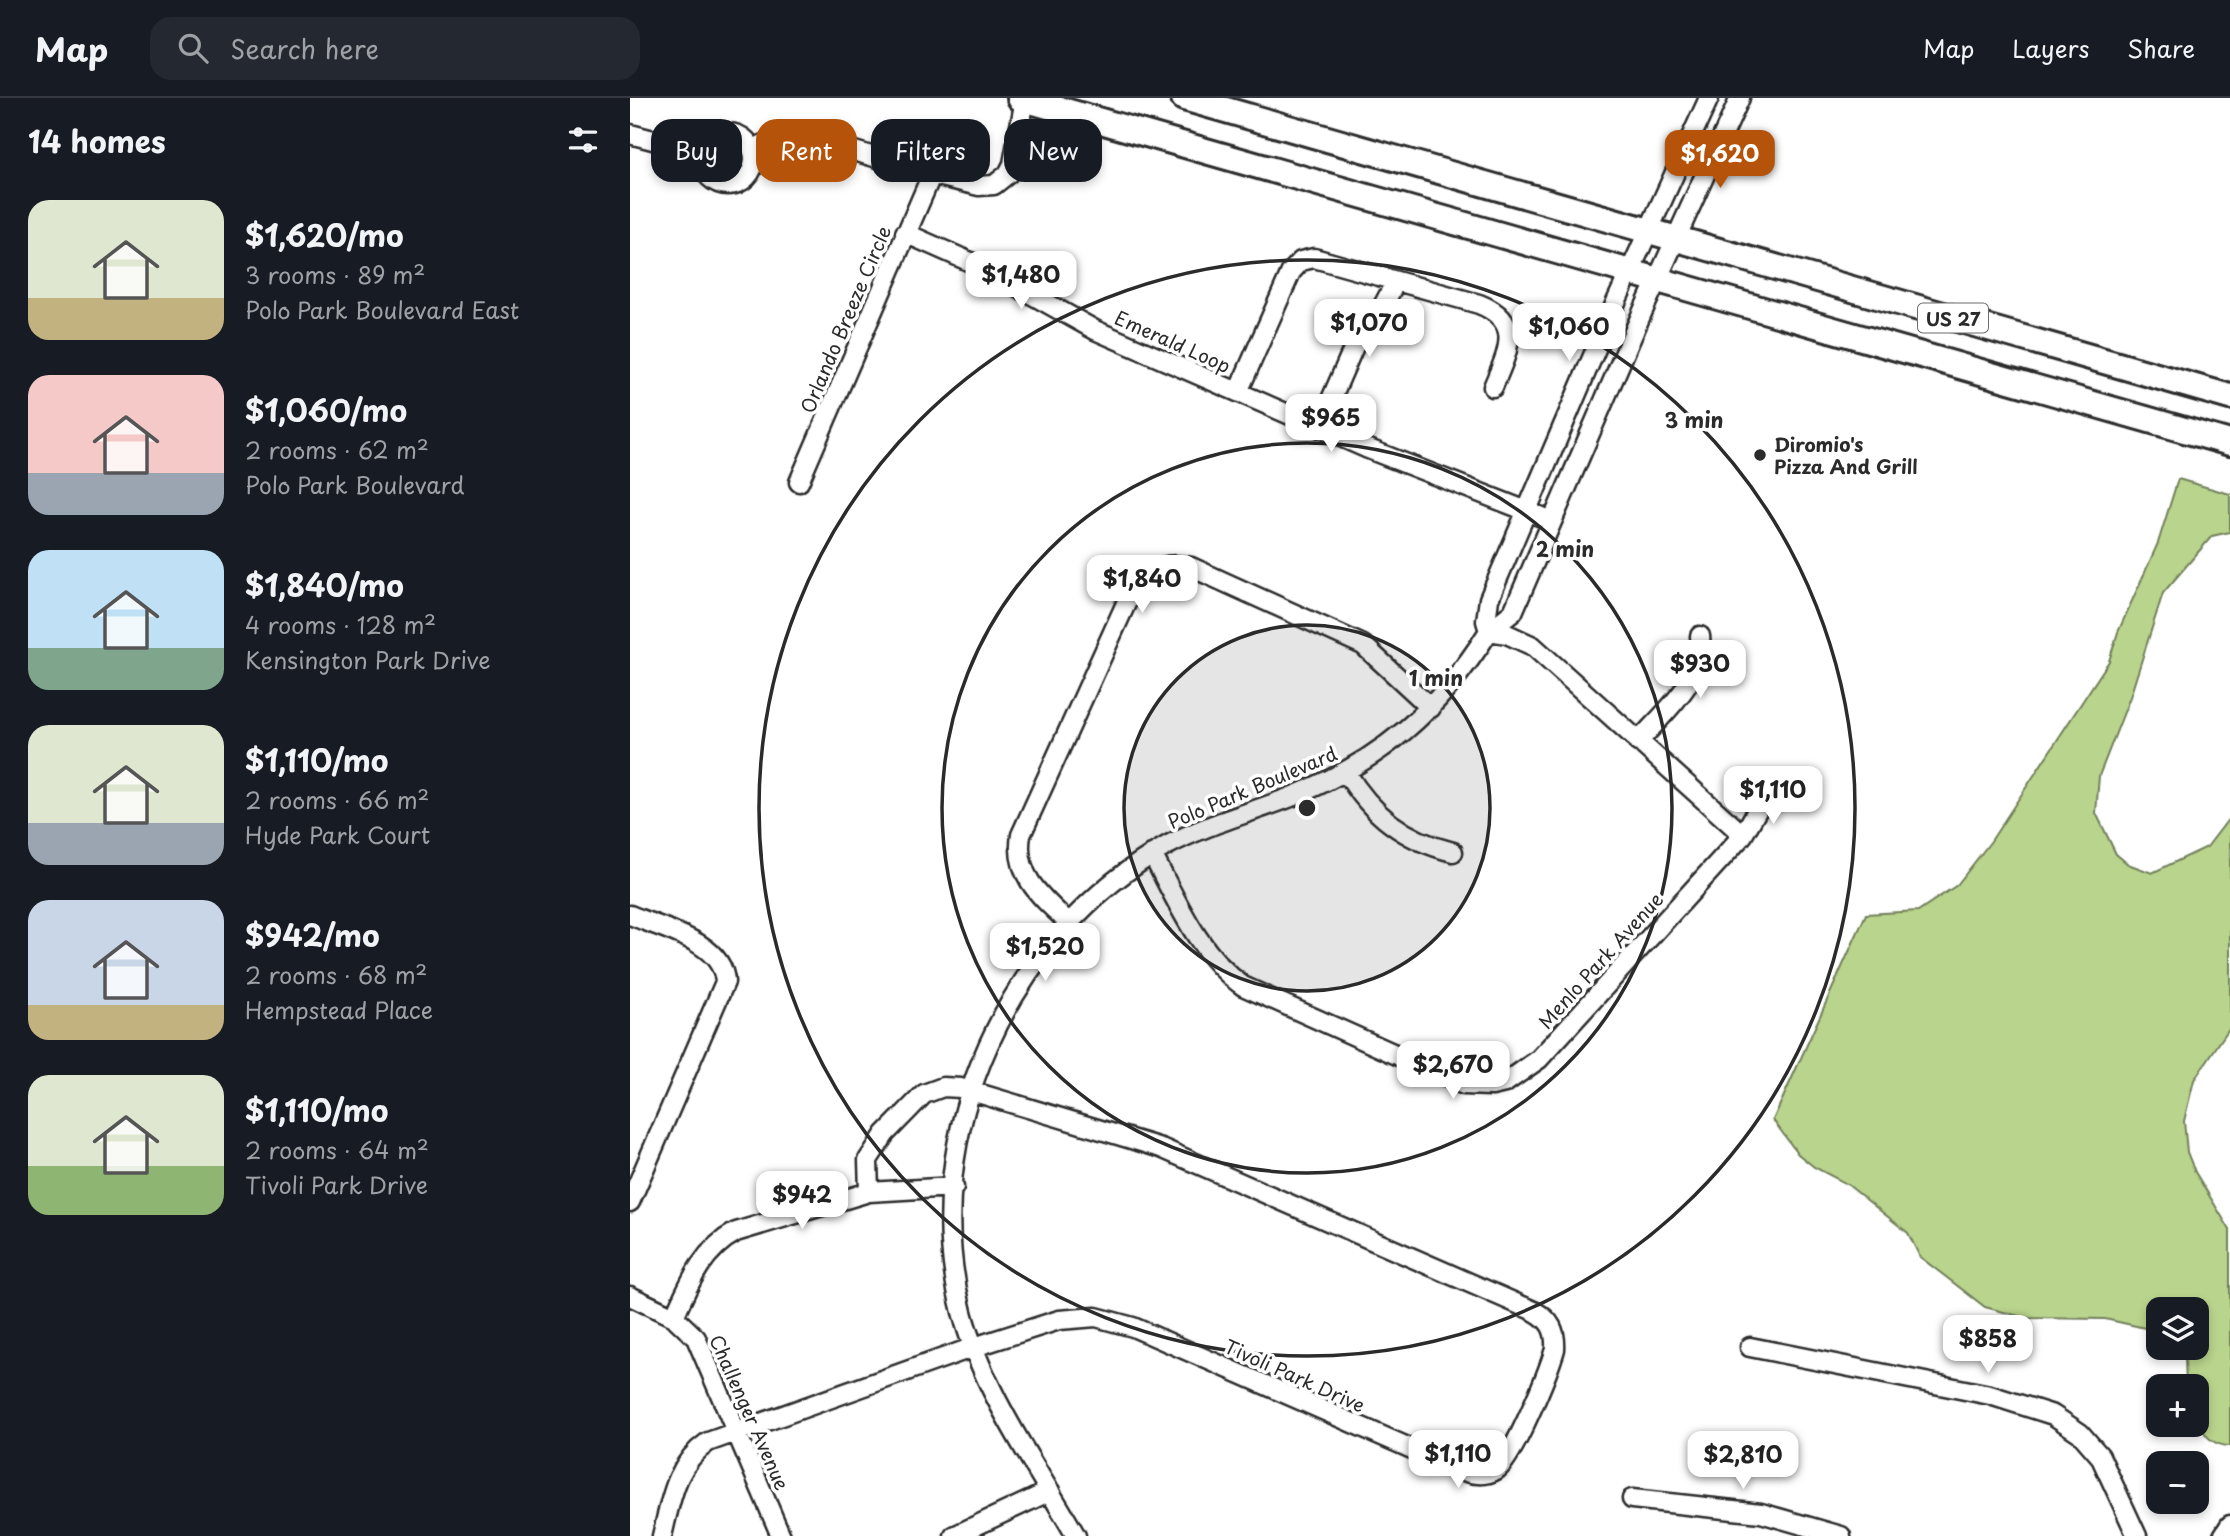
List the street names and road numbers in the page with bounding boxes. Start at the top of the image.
street label: Orlando Breeze Circle [793,221,897,417]
street label: Emerald Loop [1111,303,1235,379]
road number: US 27 [1918,303,1988,332]
street label: Polo Park Boulevard [1163,739,1341,835]
street label: Menlo Park Avenue [1531,886,1669,1034]
street label: Challenger Avenue [703,1330,797,1494]
street label: Tivoli Park Drive [1220,1331,1370,1419]

